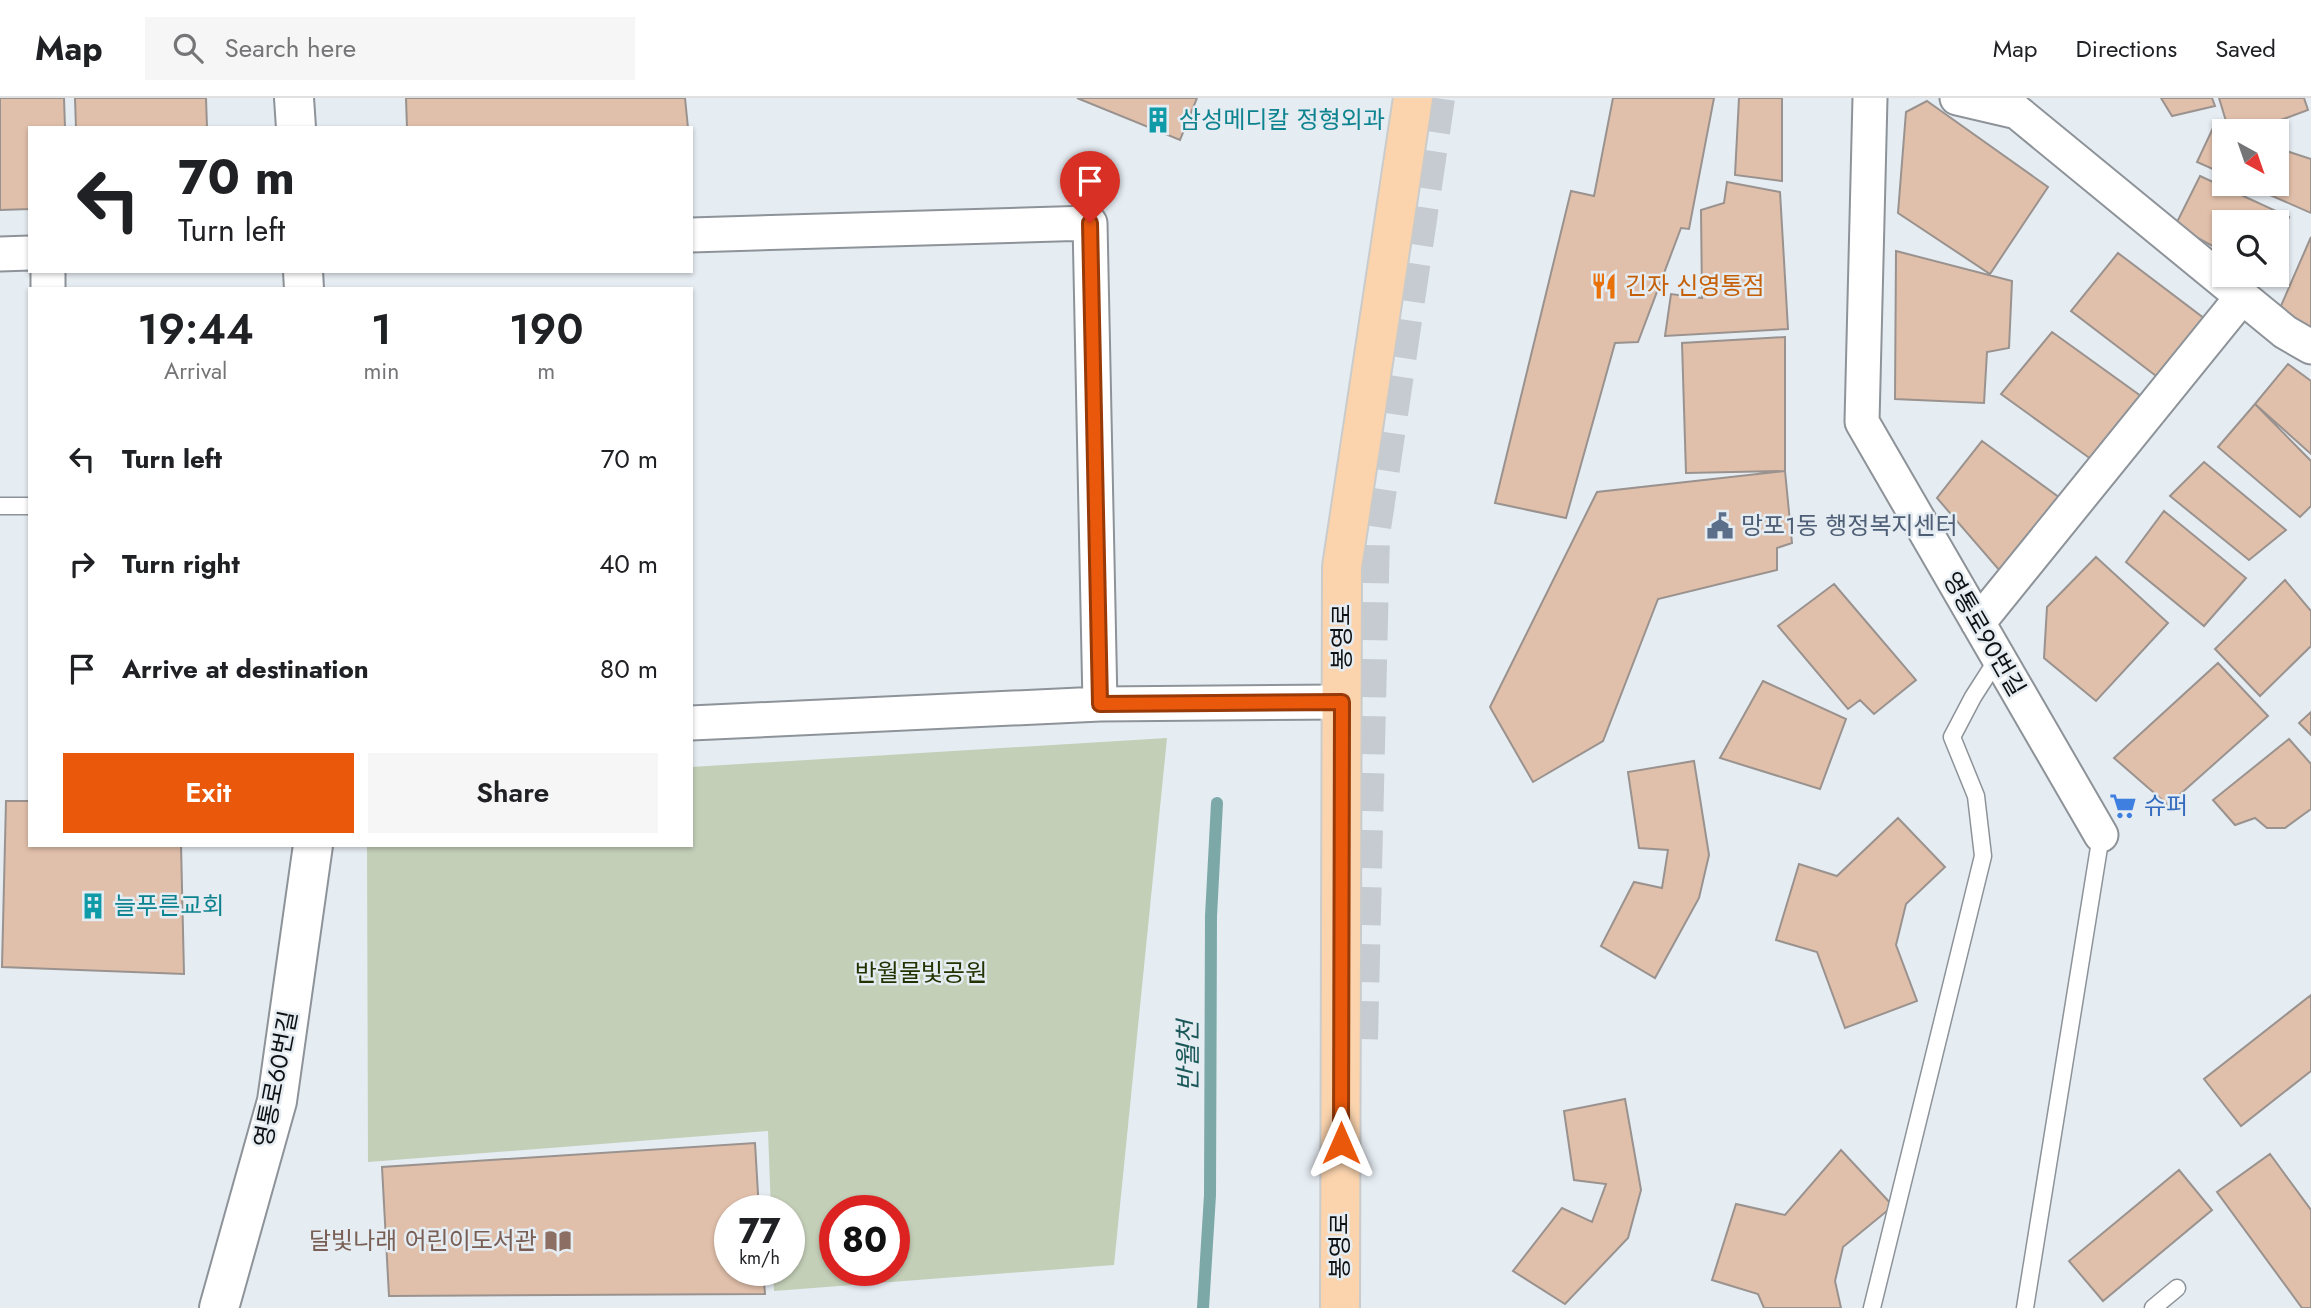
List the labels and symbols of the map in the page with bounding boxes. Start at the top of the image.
place label: 삼성메디칼 정형외과 [1179,102,1385,137]
building icon: 삼성메디칼 정형외과 [1143,105,1173,135]
north arrow [2212,119,2289,196]
pin [1060,151,1120,223]
place label: 긴자 신영통점 [1625,268,1765,303]
restaurant icon: 긴자 신영통점 [1589,271,1619,301]
place label: 망포1동 행정복지센터 [1741,508,1958,543]
public building icon: 망포1동 행정복지센터 [1705,511,1735,541]
street label: 영통로90번길 [1935,565,2034,703]
street label: 봉영로 [1324,604,1359,670]
place label: 슈퍼 [2144,788,2188,823]
supermarket icon: 슈퍼 [2108,791,2138,821]
place label: 늘푸른교회 [114,888,224,923]
building icon: 늘푸른교회 [78,891,108,921]
park label: 반월물빛공원 [855,955,987,990]
street label: 영통로60번길 [245,1008,306,1150]
water label: 반월천 [1169,1017,1207,1092]
position arrow [1304,1106,1378,1180]
speed limit sign: 80 [819,1195,910,1286]
street label: 봉영로 [1322,1213,1357,1279]
place label: 달빛나래 어린이도서관 [309,1223,537,1258]
library icon: 달빛나래 어린이도서관 [543,1226,573,1256]

